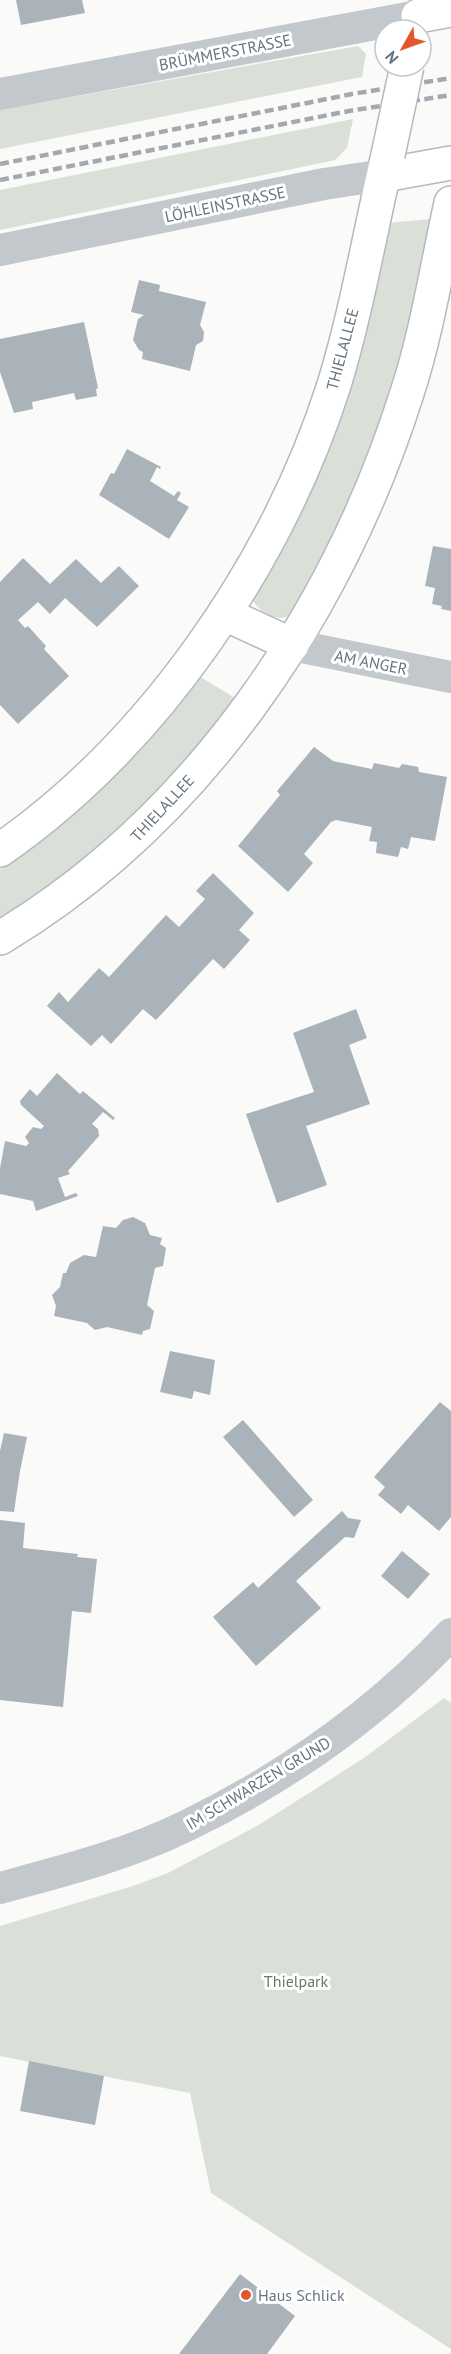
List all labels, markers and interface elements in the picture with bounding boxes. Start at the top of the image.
north arrow [373,18,433,78]
street label: BRÜMMERSTRASSE [157,29,293,75]
text: N [380,47,403,68]
street label: LÖHLEINSTRASSE [163,181,287,227]
street label: THIELALLEE [321,306,363,392]
street label: AM ANGER [333,645,409,679]
street label: THIELALLEE [126,770,198,846]
street label: IM SCHWARZEN GRUND [182,1732,334,1834]
park label: Thielpark [264,1971,329,1991]
place label: Haus Schlick [258,2285,345,2305]
marker: Haus Schlick [239,2288,253,2302]

